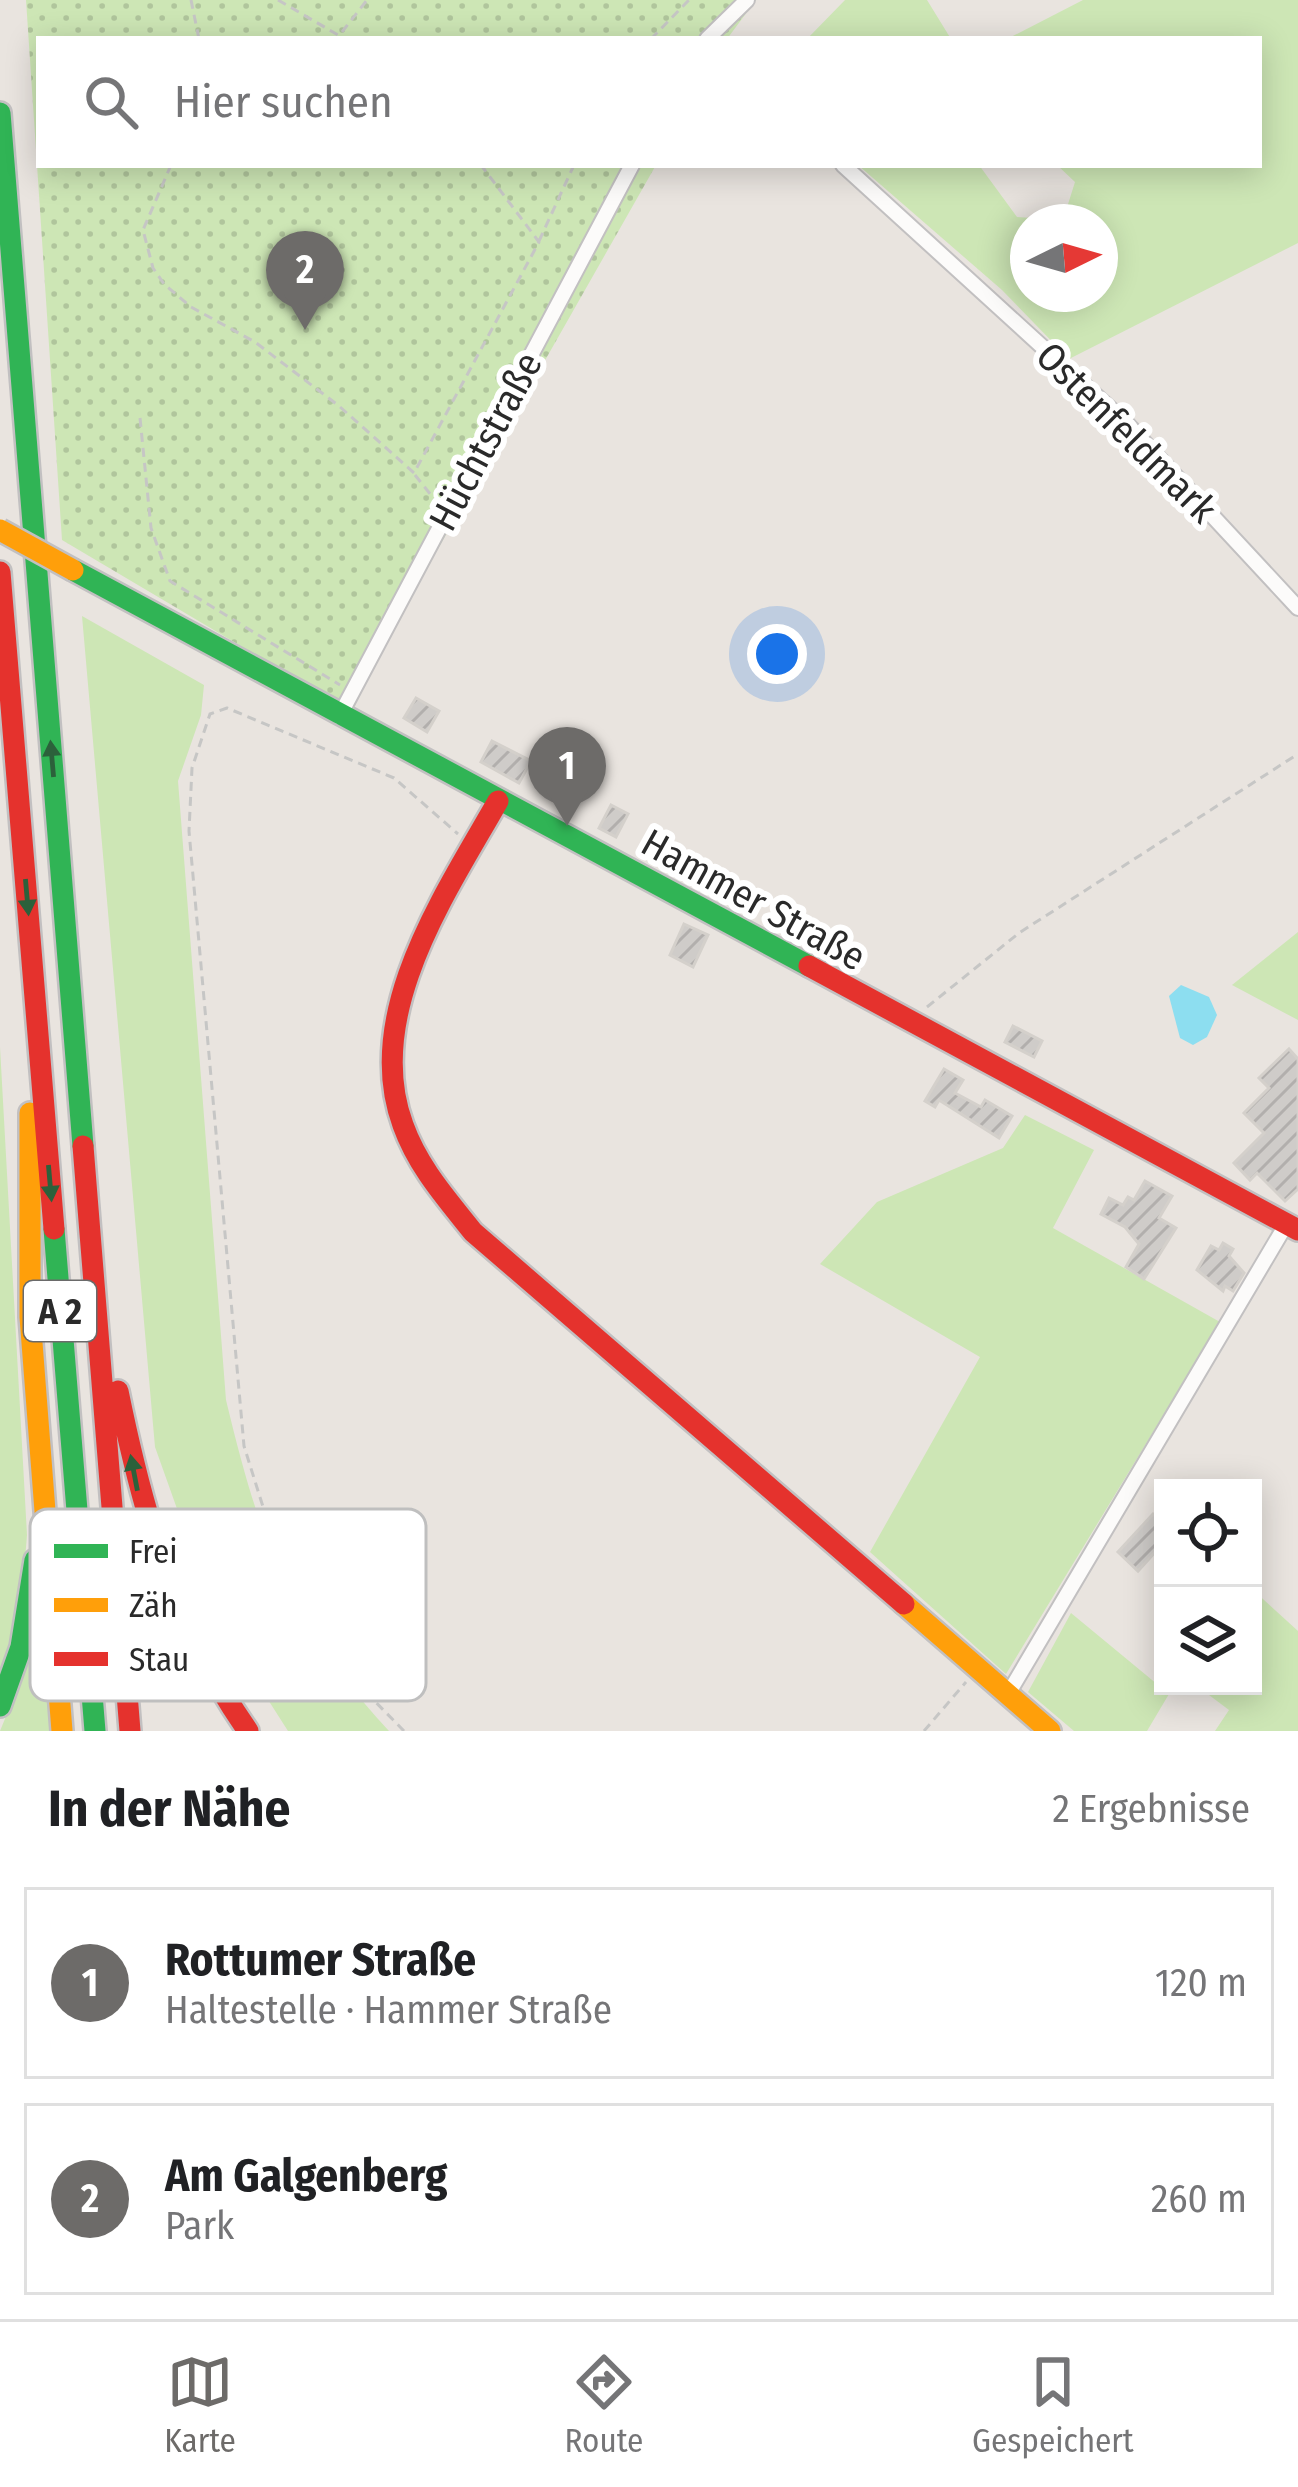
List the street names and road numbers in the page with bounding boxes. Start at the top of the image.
street label: Ostenfeldmark [1027,333,1227,533]
street label: Hüchtstraße [420,345,552,538]
street label: Hammer Straße [634,820,873,980]
road number: A 2 [24,1281,96,1341]

